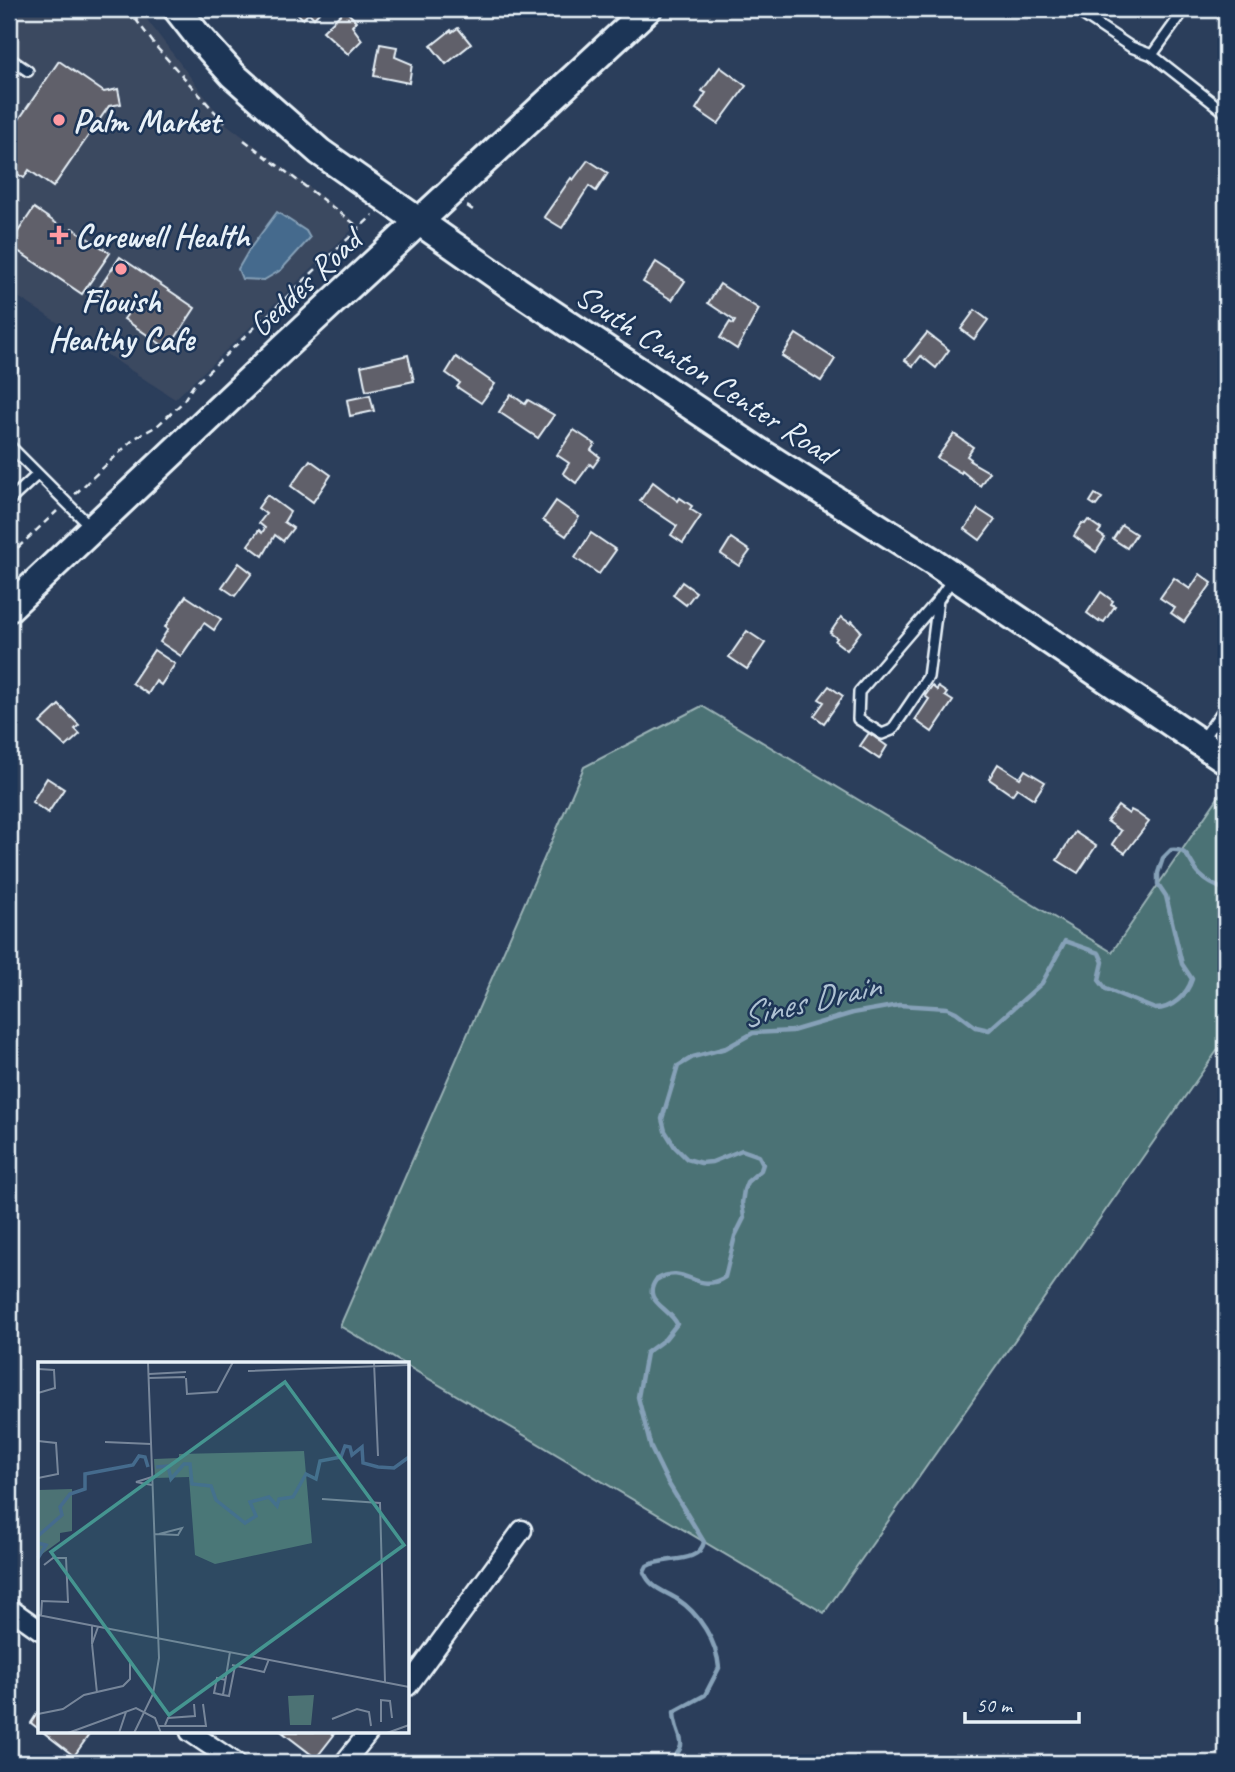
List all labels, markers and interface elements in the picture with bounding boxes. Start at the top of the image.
place label: Palm Market [73,100,224,142]
marker: Palm Market [51,112,67,128]
place label: Corewell Health [75,215,251,257]
street label: Geddes Road [239,217,374,346]
marker: Corewell Health [49,225,69,245]
marker: Flouish Healthy Cafe [113,261,129,277]
street label: South Canton Center Road [568,274,847,476]
place label: Flouish Healthy Cafe [48,280,197,360]
water label: Sines Drain [736,962,886,1038]
inset map [38,1362,410,1734]
scale bar [965,1681,1079,1725]
text: 50 m [976,1692,1014,1718]

